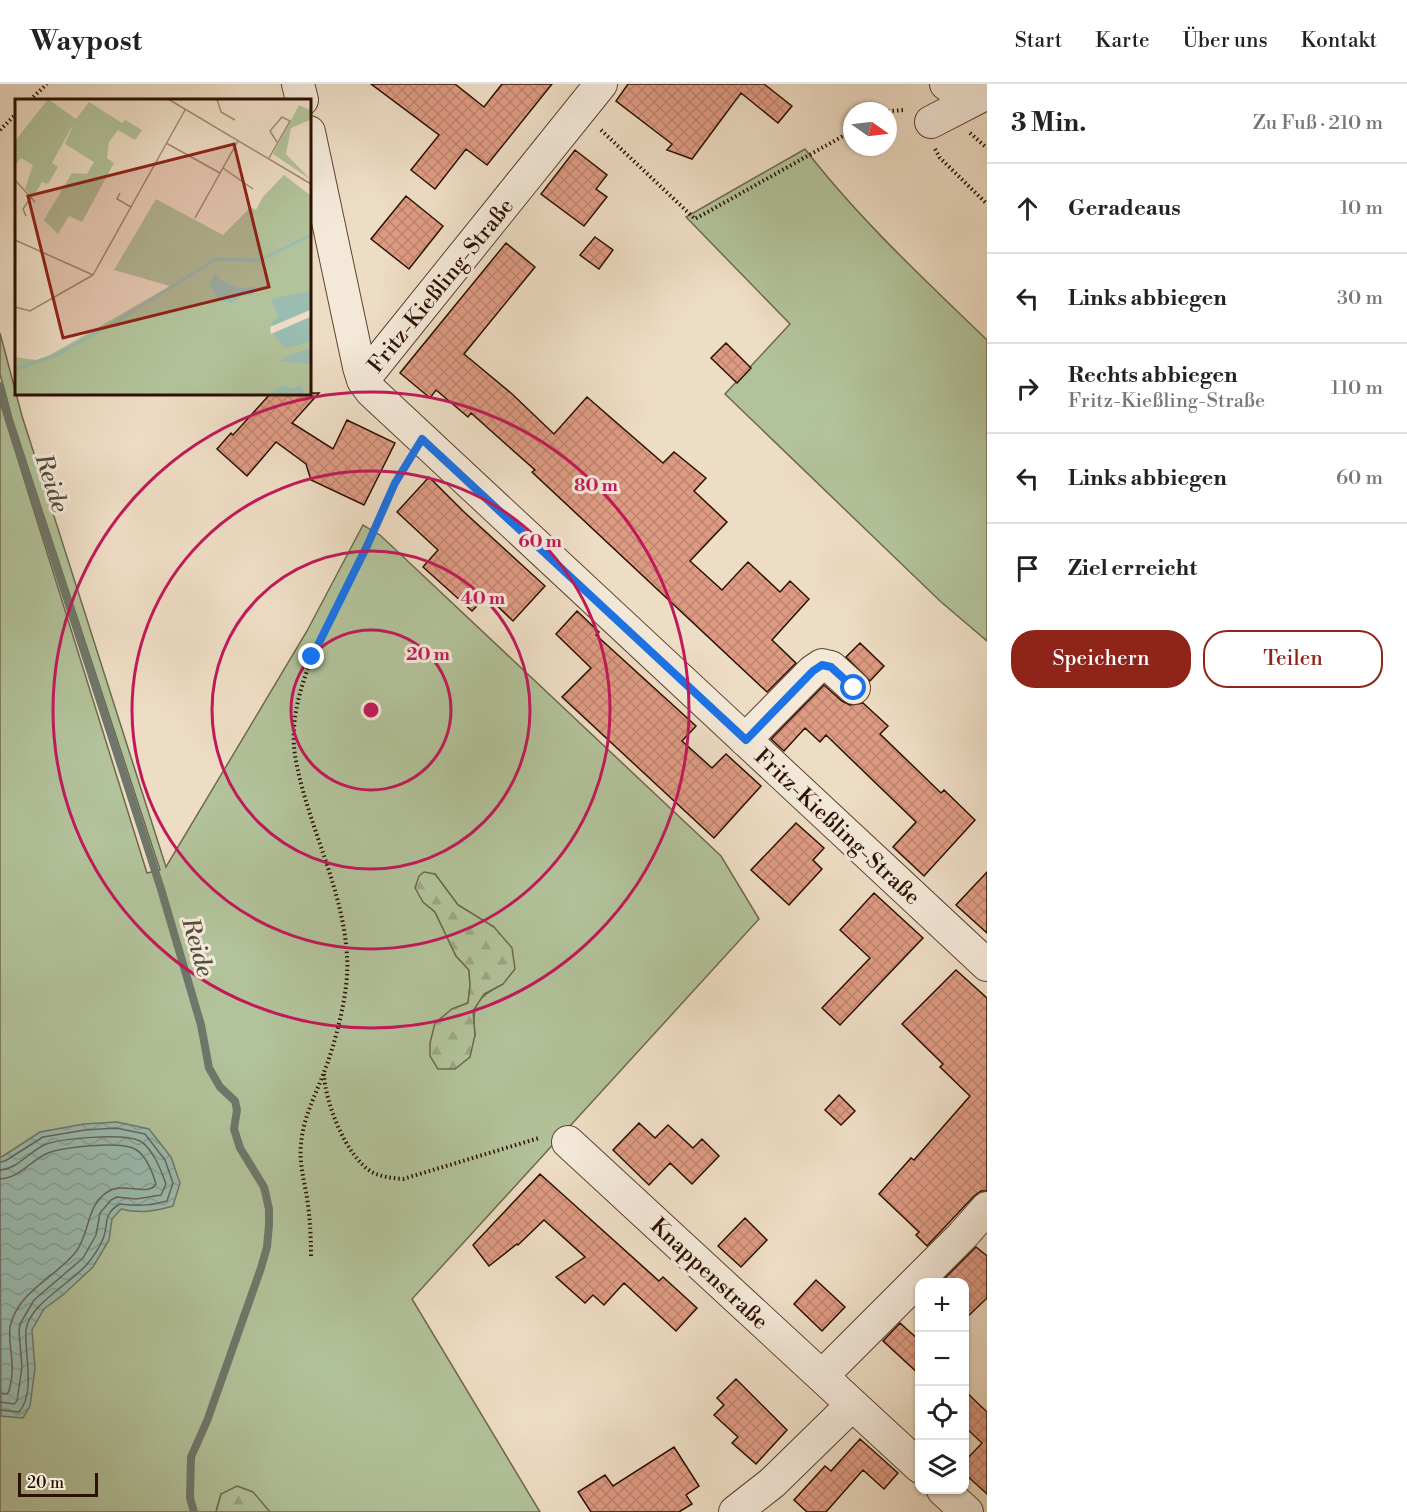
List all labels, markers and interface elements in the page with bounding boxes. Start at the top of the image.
text: Waypost [30,24,142,59]
text: Start [1015,28,1062,54]
text: Karte [1095,28,1150,54]
text: Über uns [1183,28,1268,54]
text: Kontakt [1301,28,1377,54]
inset map [15,99,310,394]
north arrow [843,102,897,156]
text: 3 Min. [1011,107,1086,139]
text: Zu Fuß · 210 m [1253,111,1383,136]
icon: ahead [1011,192,1044,225]
street label: Fritz-Kießling-Straße [362,193,520,379]
text: Geradeaus [1068,195,1181,222]
text: 10 m [1340,196,1383,221]
icon: left [1011,282,1044,315]
text: Links abbiegen [1068,285,1227,312]
text: 30 m [1337,286,1383,311]
text: Rechts abbiegen [1068,362,1238,389]
icon: right [1011,372,1044,405]
text: 110 m [1331,376,1383,401]
text: Fritz-Kießling-Straße [1068,389,1265,414]
water label: Reide [27,449,75,516]
icon: left [1011,462,1044,495]
text: Links abbiegen [1068,465,1227,492]
text: 60 m [1336,466,1383,491]
text: 80 m [574,474,619,497]
text: 60 m [518,530,562,553]
icon: arrive [1011,552,1044,585]
text: Ziel erreicht [1068,555,1197,582]
text: 40 m [461,587,506,610]
button: Speichern [1011,630,1191,688]
button: Teilen [1203,630,1383,688]
route end [298,643,324,669]
text: 20 m [406,643,450,666]
route start [840,674,866,700]
centre of rings [361,700,381,720]
street label: Fritz-Kießling-Straße [748,743,925,911]
water label: Reide [174,913,220,980]
street label: Knappenstraße [644,1213,774,1336]
map controls [915,1278,969,1494]
button: + [915,1278,969,1332]
button: − [915,1332,969,1386]
button: locate [915,1386,969,1440]
button: layers [915,1440,969,1494]
scale bar [18,1470,98,1498]
text: 20 m [27,1473,64,1493]

